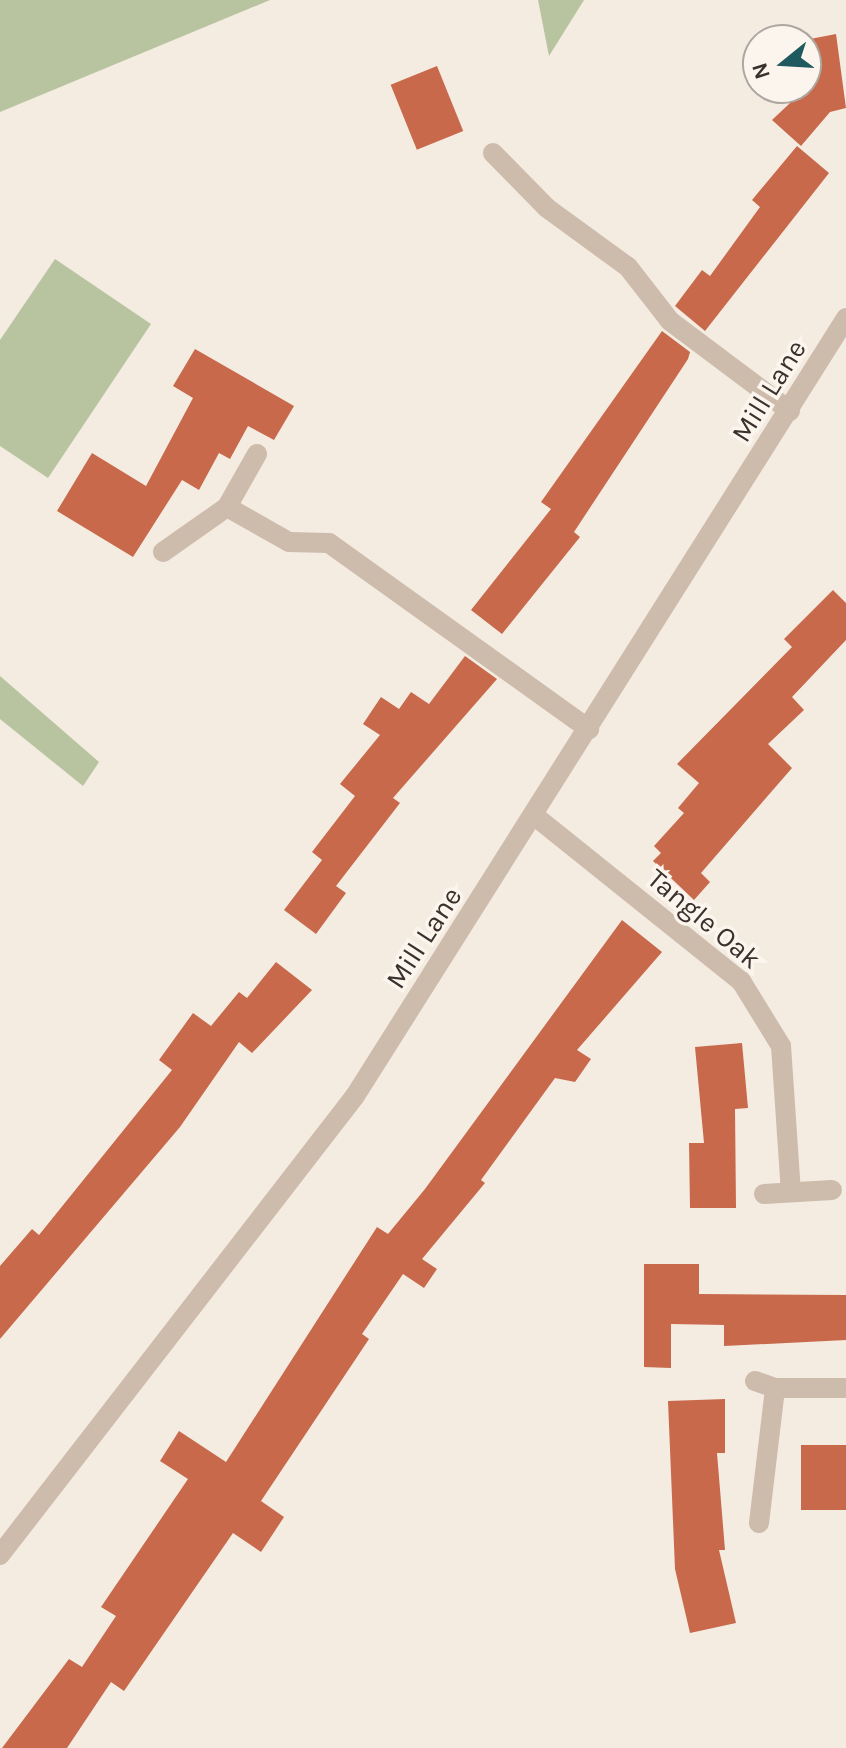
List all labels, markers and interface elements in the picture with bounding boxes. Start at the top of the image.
north arrow [742,24,822,104]
text: N [746,59,776,82]
street label: Mill Lane [725,334,813,448]
street label: Tangle Oak [640,862,768,976]
street label: Mill Lane [379,881,469,995]

